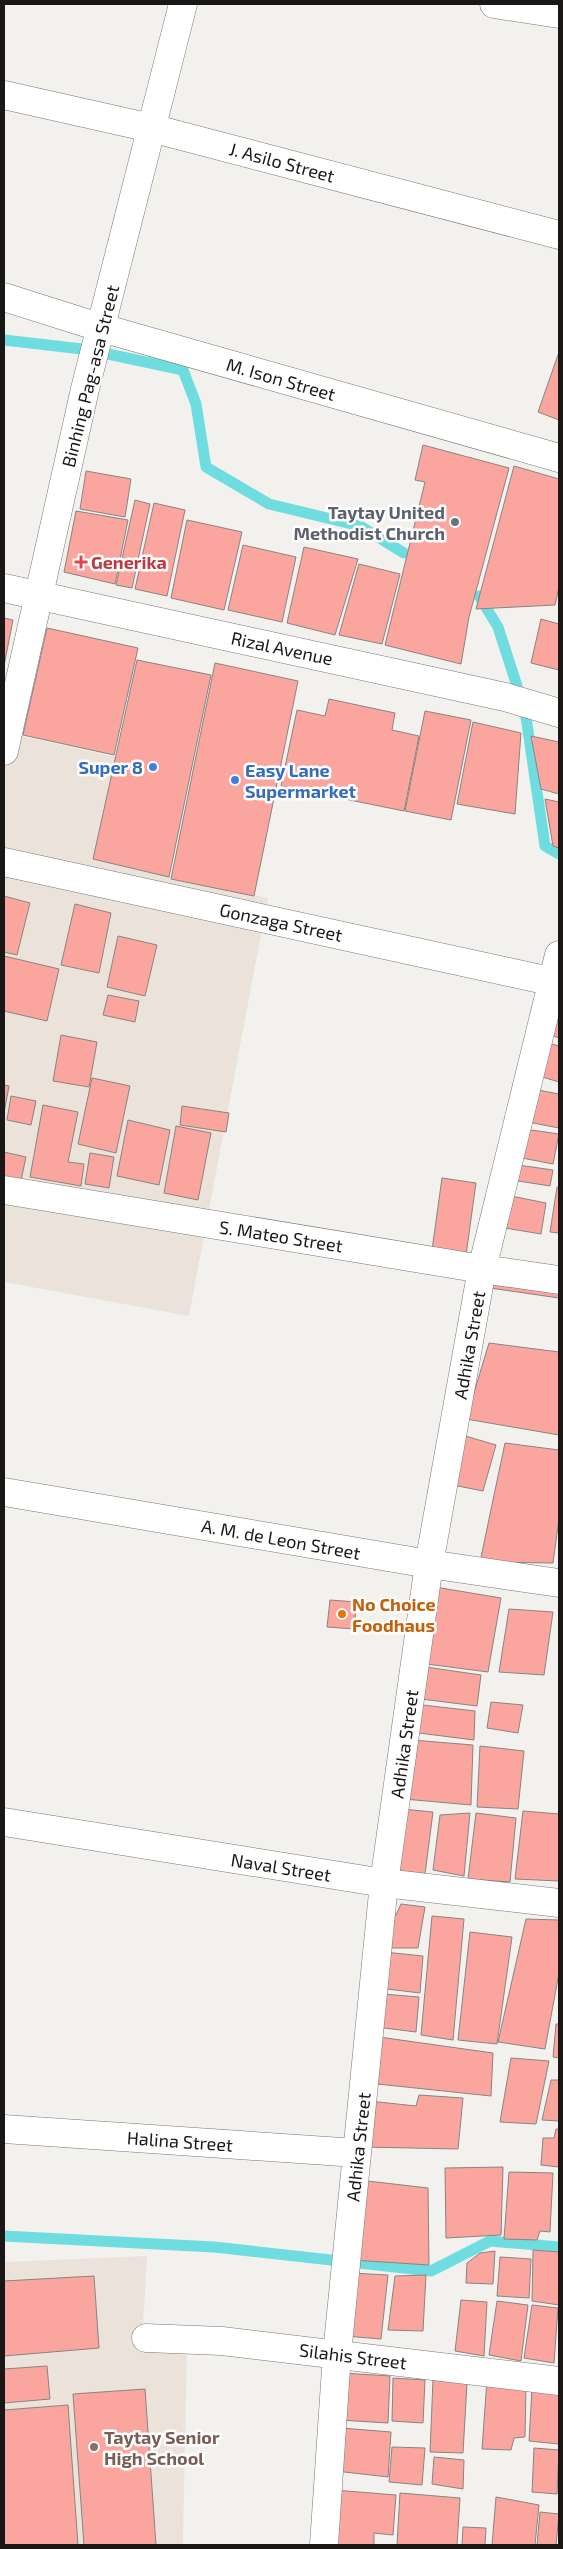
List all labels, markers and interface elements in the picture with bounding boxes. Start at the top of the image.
street label: J. Asilo Street [227,137,337,187]
street label: Binhing Pag-asa Street [57,282,123,469]
street label: M. Ison Street [224,353,338,405]
place label: Taytay United Methodist Church [293,501,445,544]
marker: Taytay United Methodist Church [449,516,461,528]
place label: Generika [91,551,167,573]
marker: Generika [75,556,87,568]
street label: Rizal Avenue [229,626,335,670]
place label: Super 8 [78,756,143,778]
place label: Easy Lane Supermarket [245,759,357,802]
marker: Super 8 [147,761,159,773]
marker: Easy Lane Supermarket [229,774,241,786]
street label: Gonzaga Street [218,898,345,946]
street label: S. Mateo Street [218,1215,344,1257]
street label: Adhika Street [449,1289,489,1401]
street label: A. M. de Leon Street [200,1514,362,1564]
place label: No Choice Foodhaus [352,1593,436,1636]
marker: No Choice Foodhaus [336,1608,348,1620]
street label: Adhika Street [385,1688,423,1800]
street label: Naval Street [229,1848,333,1886]
street label: Adhika Street [341,2091,375,2203]
street label: Halina Street [126,2126,234,2156]
street label: Silahis Street [298,2339,408,2374]
place label: Taytay Senior High School [104,2426,220,2469]
marker: Taytay Senior High School [88,2441,100,2453]

